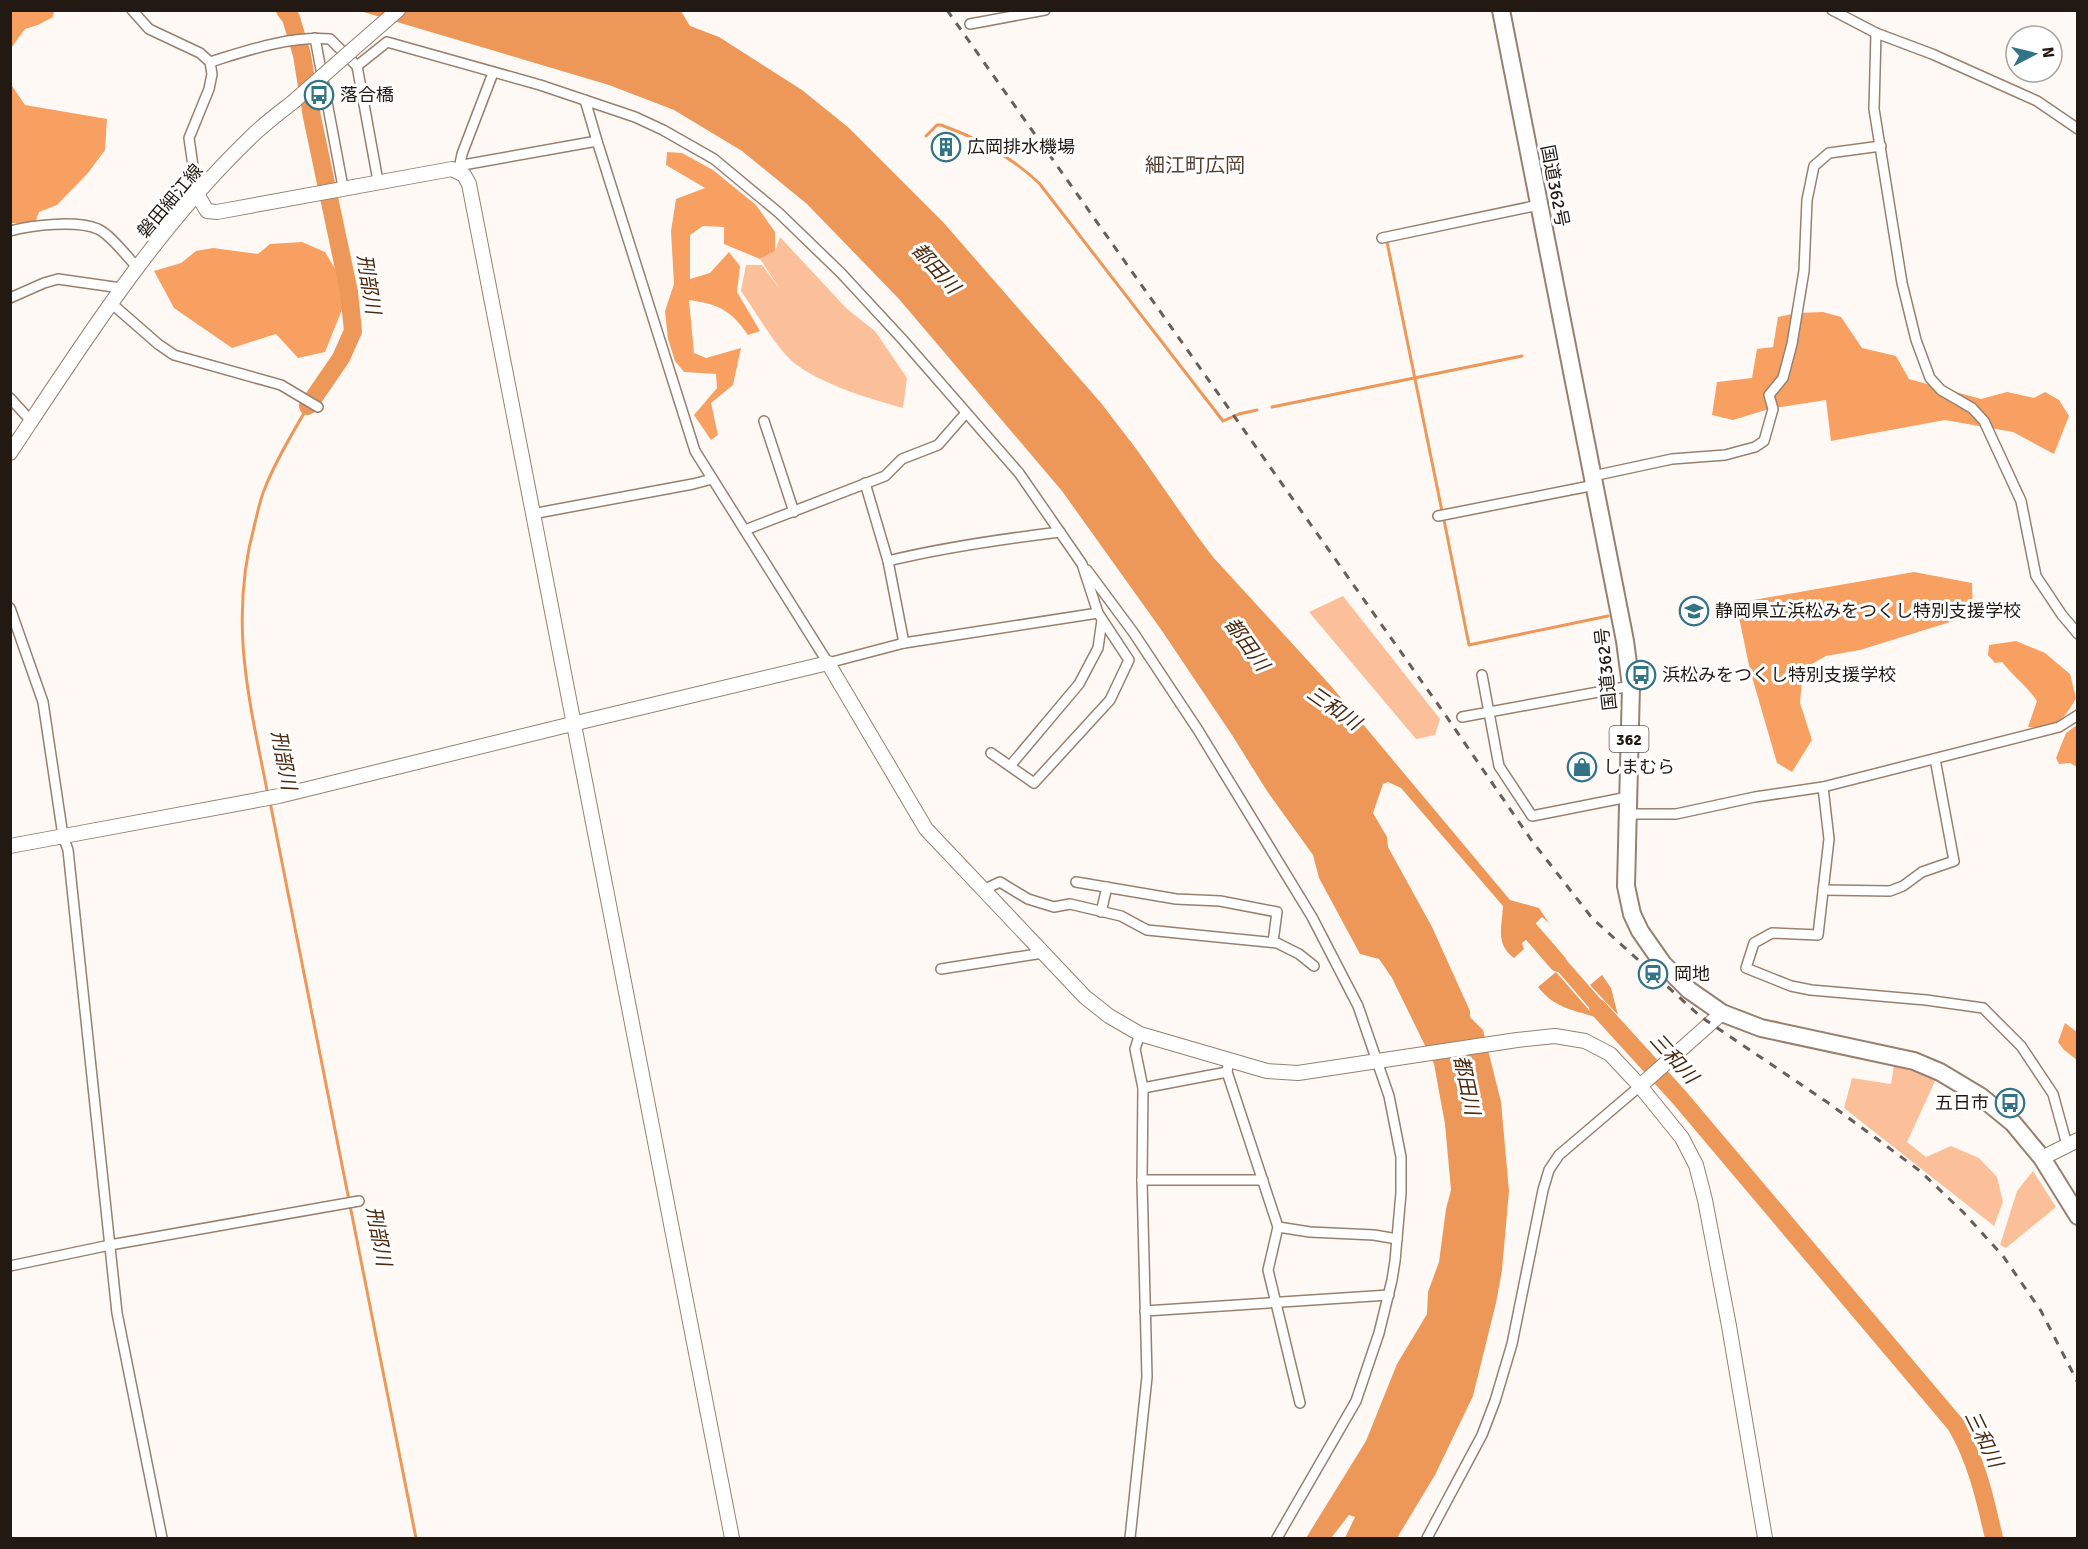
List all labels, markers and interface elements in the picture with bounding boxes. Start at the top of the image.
north arrow [2004,24,2064,84]
text: N [2037,46,2058,59]
bus stop icon: 落合橋 [303,79,335,111]
place label: 落合橋 [340,84,394,106]
building icon: 広岡排水機場 [930,131,962,163]
place label: 広岡排水機場 [967,136,1075,158]
street label: 国道362号 [1536,143,1574,229]
district label: 細江町広岡 [1145,153,1245,178]
street label: 磐田細江線 [133,159,207,243]
water label: 都田川 [906,238,966,300]
water label: 刑部川 [351,252,386,318]
school or university icon: 静岡県立浜松みをつくし特別支援学校 [1678,595,1710,627]
place label: 静岡県立浜松みをつくし特別支援学校 [1715,600,2021,622]
water label: 都田川 [1219,613,1276,678]
street label: 国道362号 [1591,626,1621,712]
bus stop icon: 浜松みをつくし特別支援学校 [1625,659,1657,691]
place label: 浜松みをつくし特別支援学校 [1662,664,1896,686]
water label: 三和川 [1302,681,1367,737]
road number: 362 [1610,726,1648,752]
water label: 刑部川 [266,728,302,794]
shop icon: しまむら [1566,751,1598,783]
place label: しまむら [1603,756,1675,778]
station icon: 岡地 [1637,958,1669,990]
place label: 岡地 [1674,963,1710,985]
water label: 三和川 [1644,1028,1704,1090]
water label: 都田川 [1448,1053,1485,1119]
bus stop icon: 五日市 [1994,1087,2026,1119]
place label: 五日市 [1935,1092,1989,1114]
water label: 刑部川 [361,1204,397,1270]
water label: 三和川 [1959,1407,2009,1473]

